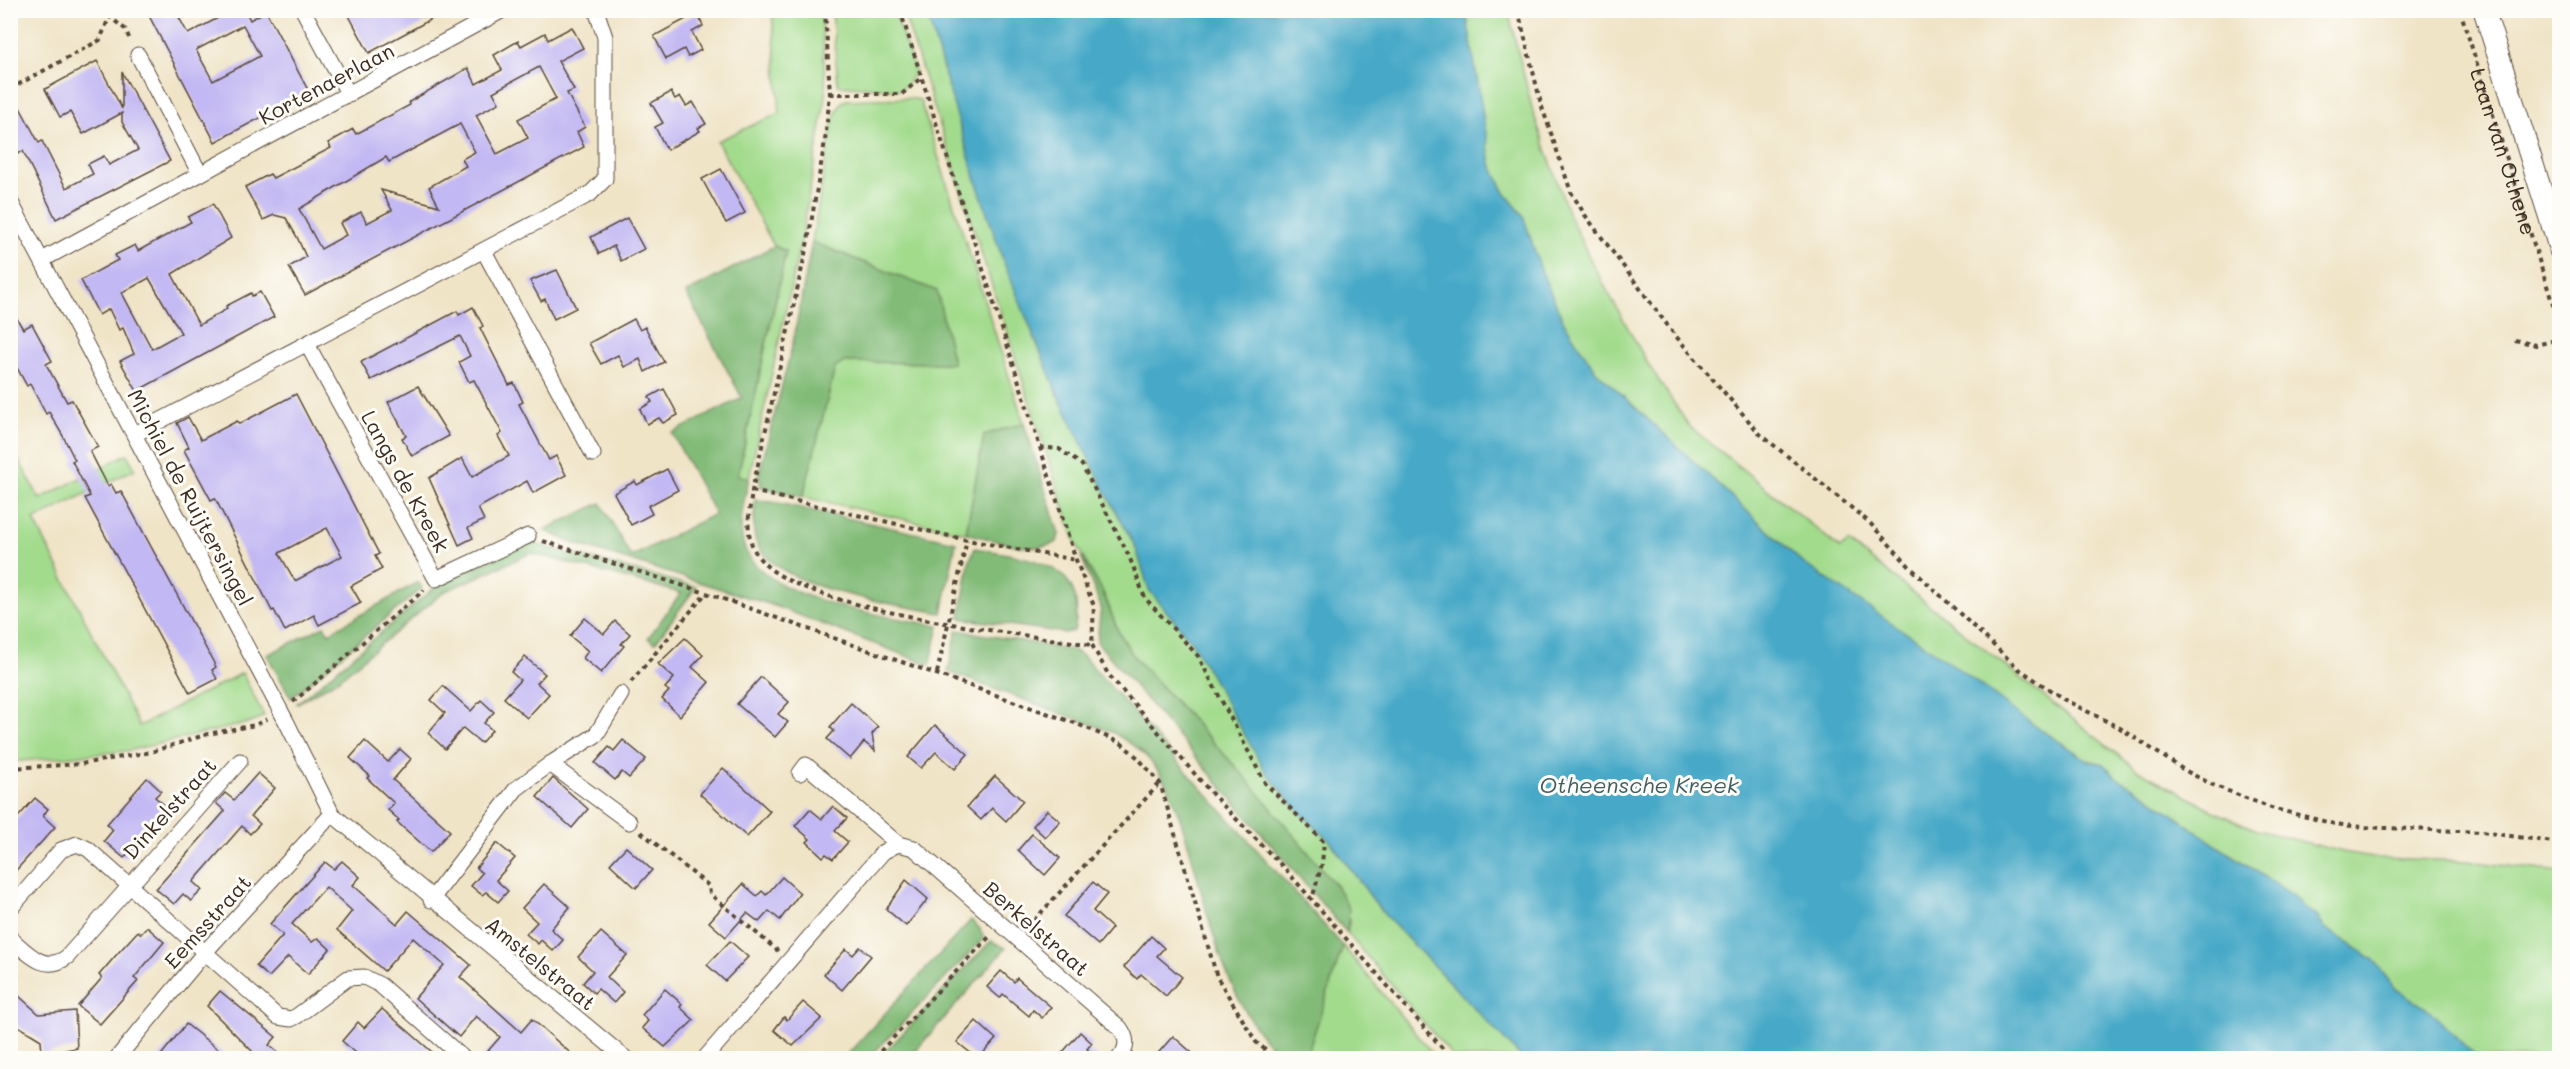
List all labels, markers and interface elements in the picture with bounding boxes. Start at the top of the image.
street label: Kortenaerlaan [254,36,398,130]
street label: Laan van Othene [2466,64,2544,238]
street label: Michiel de Ruijtersingel [122,384,260,610]
street label: Langs de Kreek [356,405,456,557]
street label: Dinkelstraat [116,752,222,864]
water label: Otheensche Kreek [1540,770,1740,799]
street label: Eemsstraat [158,868,256,974]
street label: Berkelstraat [979,875,1095,981]
street label: Amstelstraat [480,910,602,1016]

